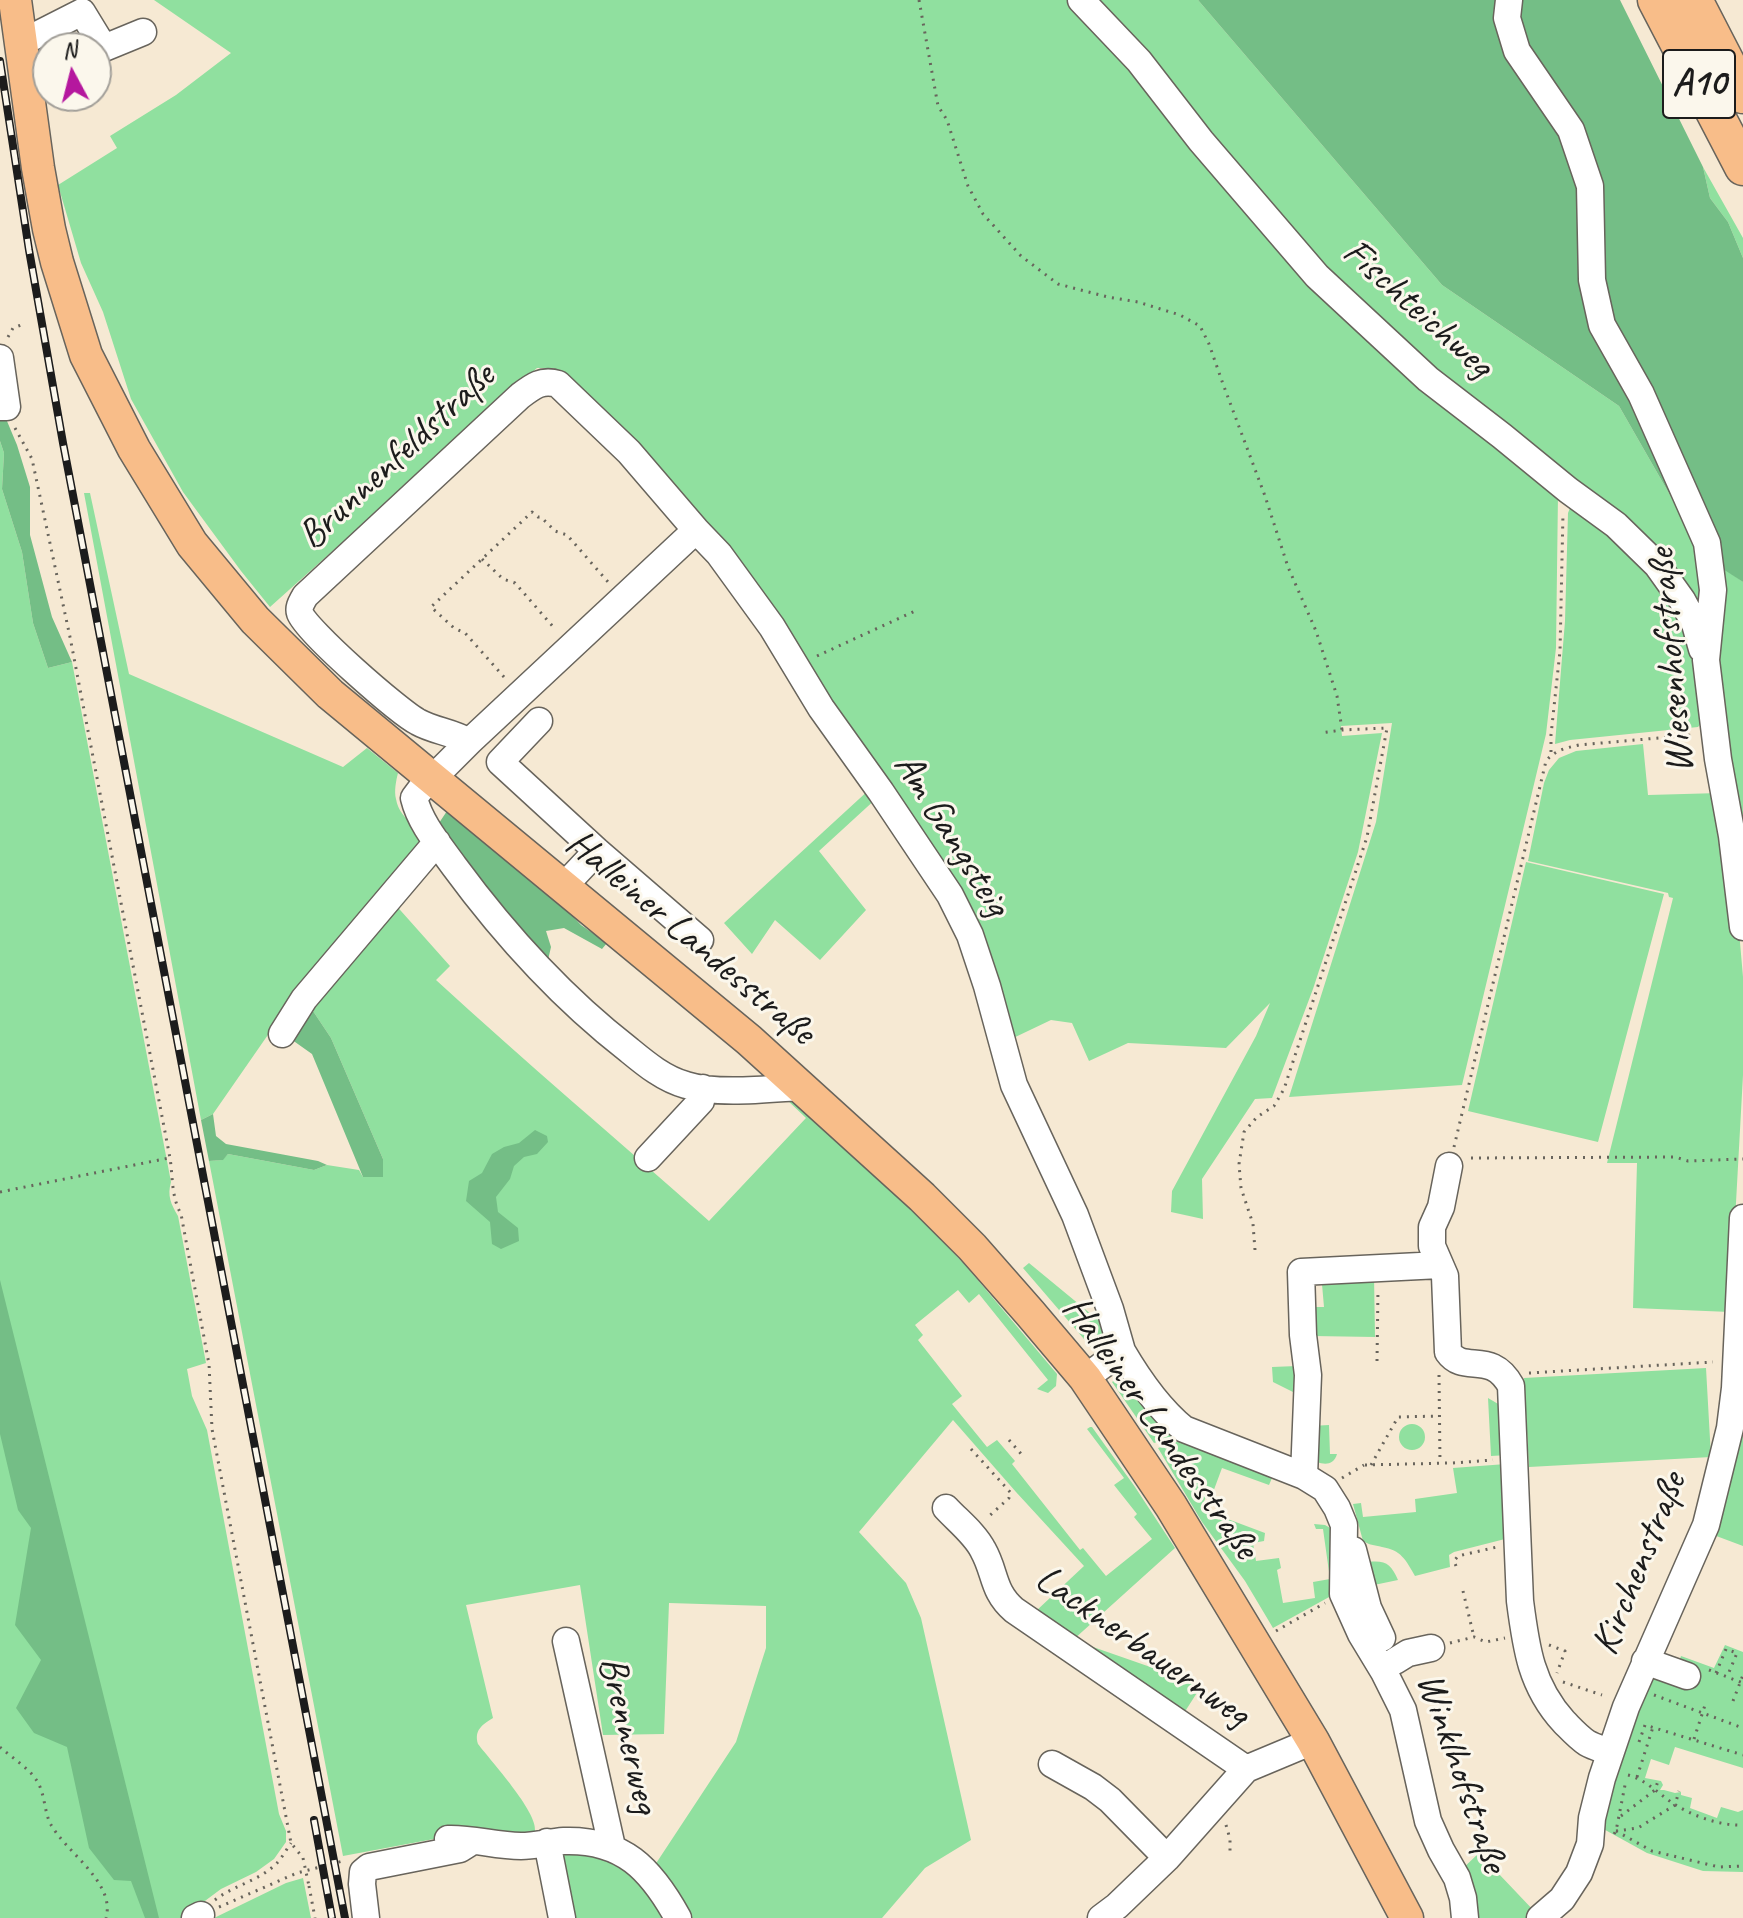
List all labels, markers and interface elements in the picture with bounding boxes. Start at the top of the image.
north arrow [32,32,112,112]
text: N [61,35,78,65]
road number: A10 [1663,50,1735,118]
street label: Fischteichweg [1332,229,1502,389]
street label: Brunnenfeldstraße [289,354,505,560]
street label: Wiesenhofstraße [1638,547,1706,775]
street label: Am Gangsteig [882,745,1020,925]
street label: Halleiner Landesstraße [556,820,824,1056]
street label: Halleiner Landesstraße [1051,1287,1269,1569]
street label: Kirchenstraße [1582,1466,1698,1662]
street label: Lacknerbauernweg [1026,1555,1258,1739]
street label: Brennerweg [587,1652,669,1818]
street label: Winklhofstraße [1404,1667,1518,1879]

